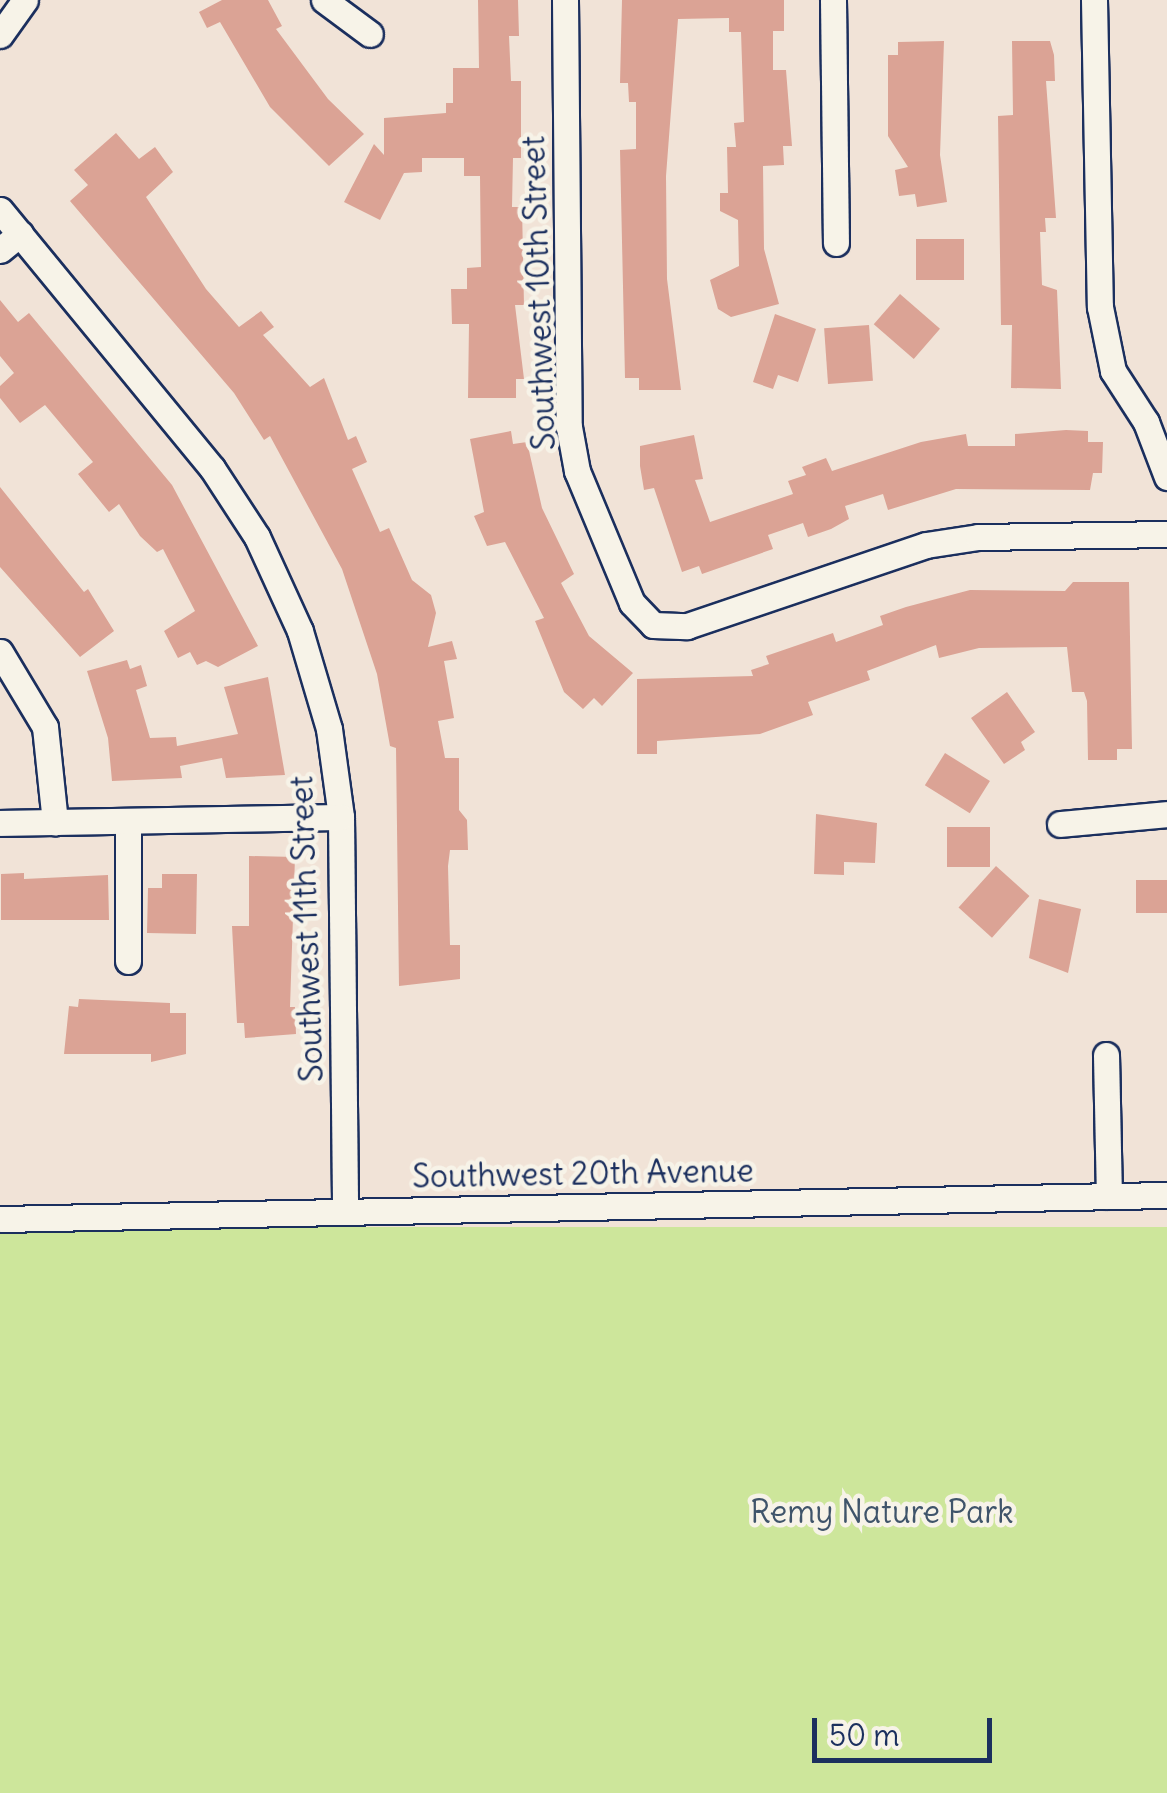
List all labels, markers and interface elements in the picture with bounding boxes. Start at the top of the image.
street label: Southwest 10th Street [514,135,564,451]
street label: Southwest 11th Street [282,775,332,1083]
street label: Southwest 20th Avenue [412,1152,754,1196]
park label: Remy Nature Park [750,1493,1014,1531]
scale bar [817,1698,997,1760]
text: 50 m [829,1716,899,1754]

